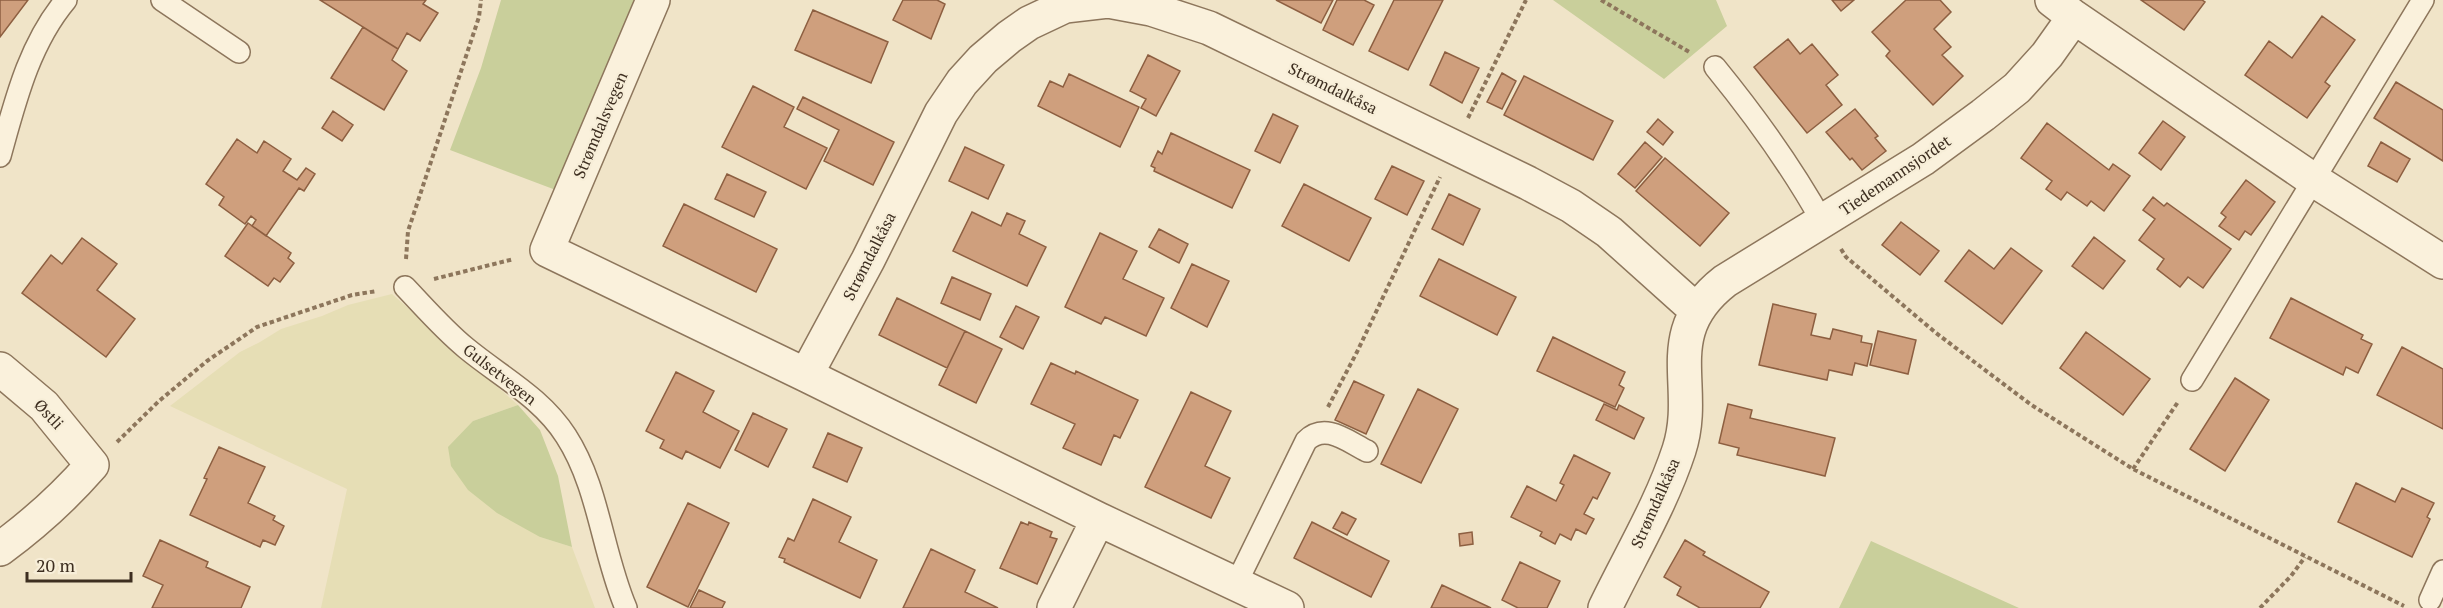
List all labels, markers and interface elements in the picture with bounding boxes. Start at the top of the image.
street label: Strømdalkåsa [1285,57,1381,119]
street label: Strømdalsvegen [568,68,633,182]
street label: Tiedemannsjordet [1835,130,1955,220]
street label: Strømdalkåsa [837,208,901,304]
street label: Gulsetvegen [459,338,542,410]
street label: Østli [29,394,69,434]
street label: Strømdalkåsa [1625,454,1685,552]
scale bar [27,545,130,583]
text: 20 m [36,553,76,577]

